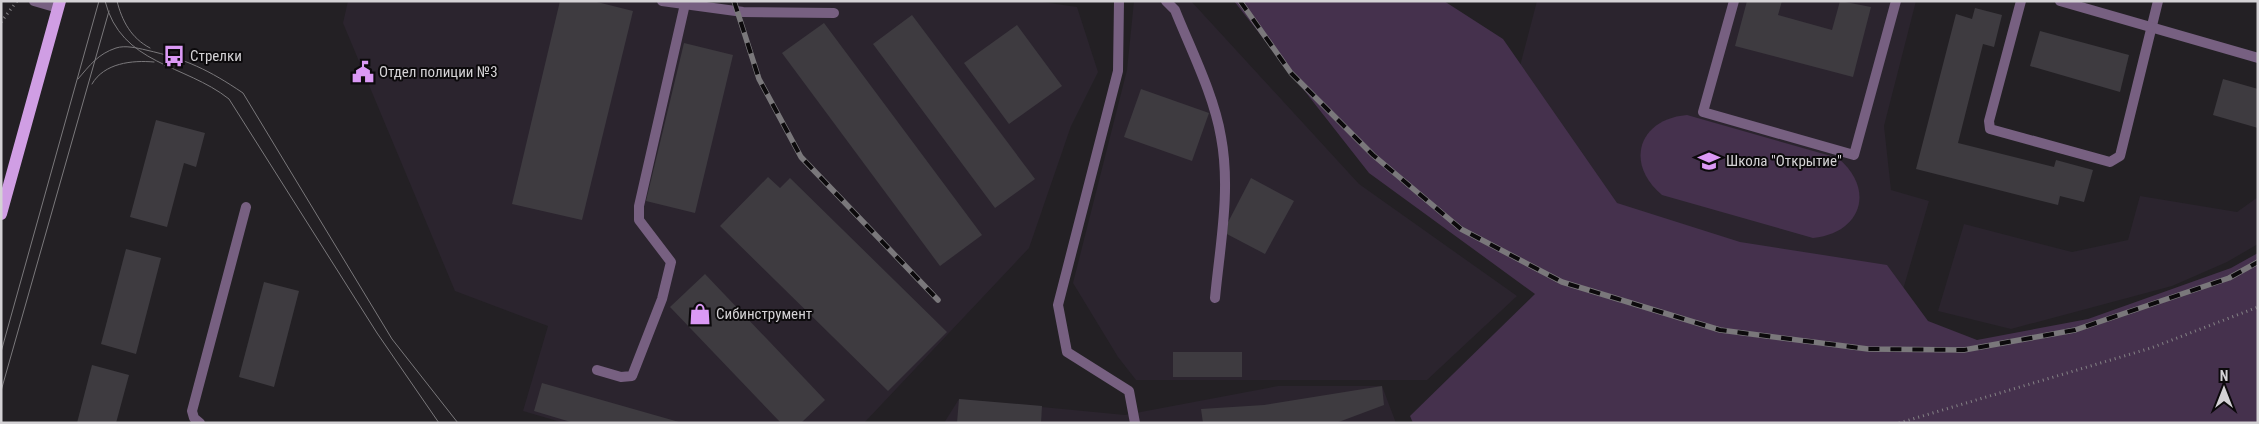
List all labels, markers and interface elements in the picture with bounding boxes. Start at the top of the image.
bus stop icon: Стрелки [161,43,187,69]
place label: Стрелки [190,47,242,65]
public building icon: Отдел полиции №3 [350,59,376,85]
place label: Отдел полиции №3 [379,63,498,81]
school or university icon: Школа "Открытие" [1696,148,1722,174]
place label: Школа "Открытие" [1726,152,1842,170]
shop icon: Сибинструмент [687,301,713,327]
place label: Сибинструмент [716,305,812,323]
north arrow [2199,364,2249,414]
text: N [2220,368,2228,384]

